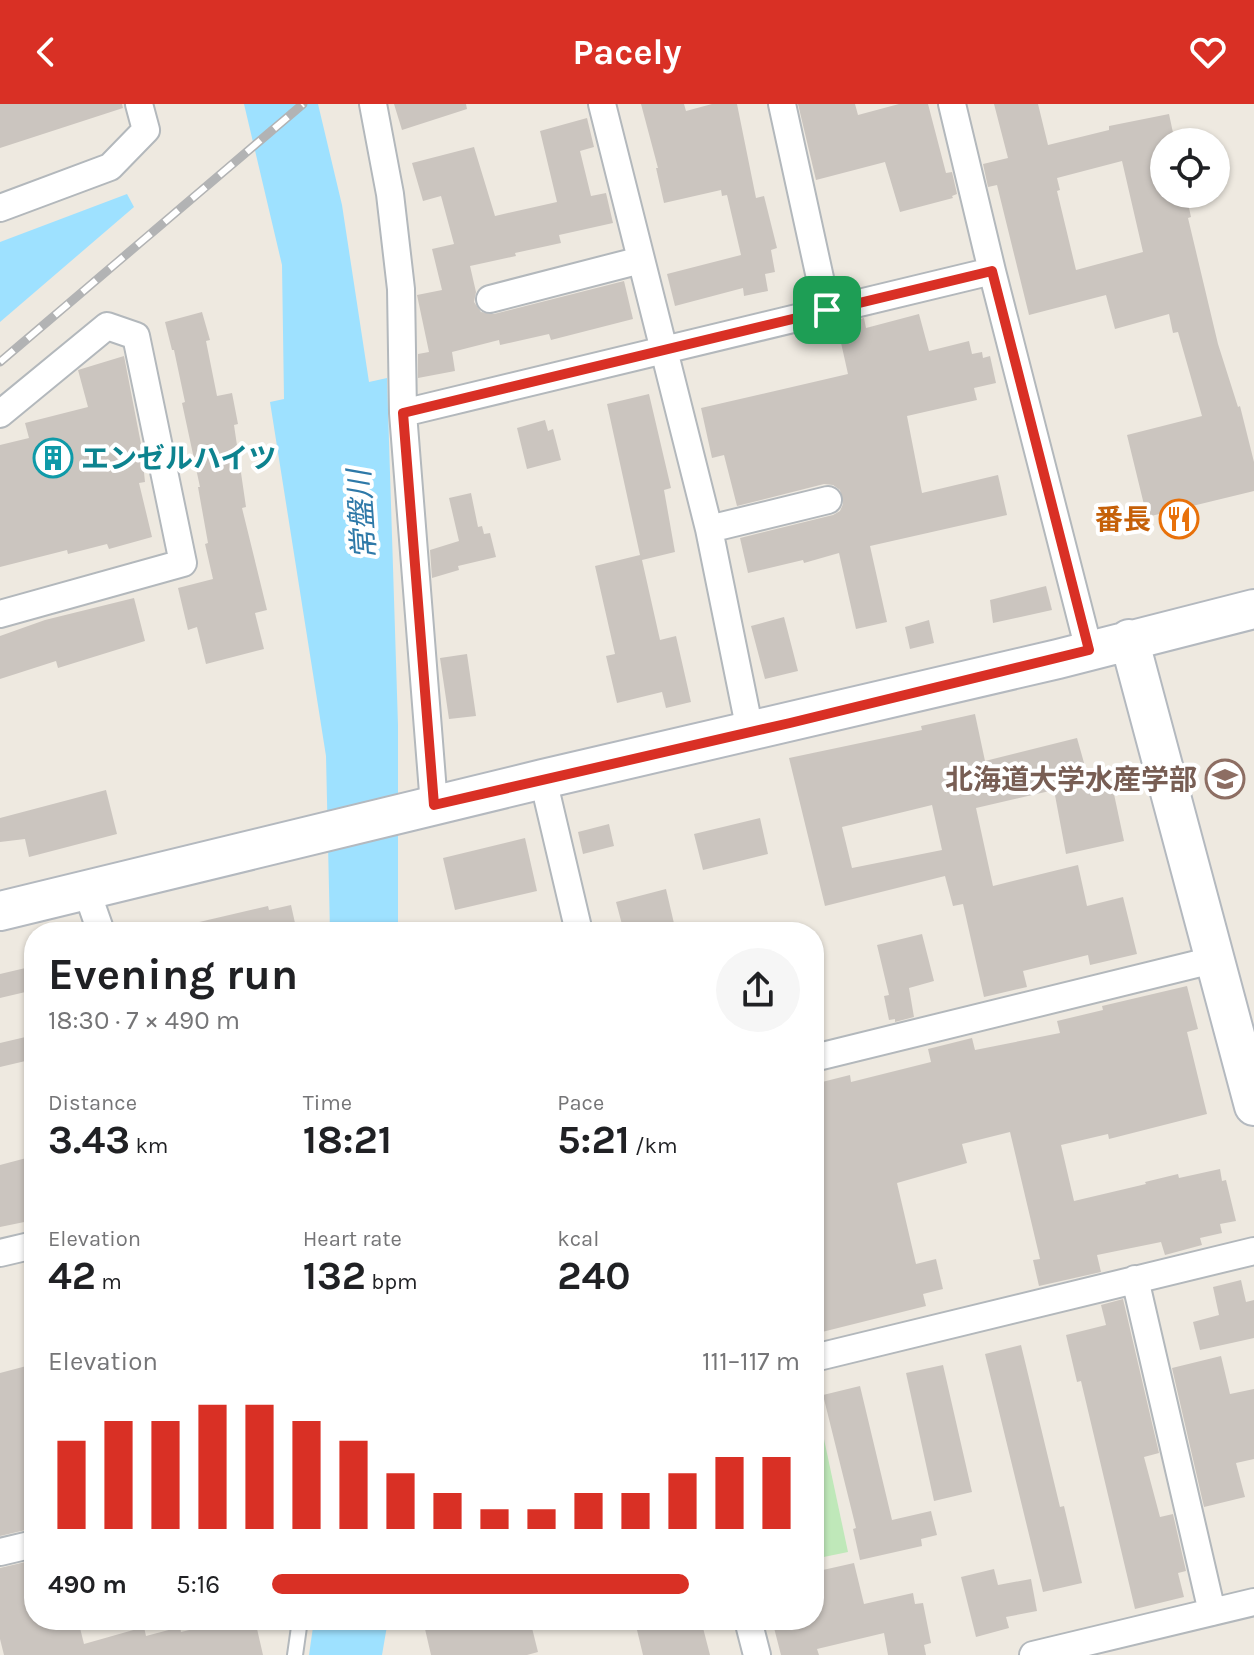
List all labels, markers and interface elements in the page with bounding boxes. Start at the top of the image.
icon: back [24,30,68,74]
icon: heart [1186,30,1230,74]
text: Pacely [572,31,682,73]
map controls [1150,128,1230,208]
button: locate [1150,128,1230,208]
pin [793,276,861,344]
icon: arrive [805,288,849,332]
building icon: エンゼルハイツ [32,437,74,479]
place label: エンゼルハイツ [81,442,276,475]
water label: 常盤川 [341,466,383,561]
restaurant icon: 番長 [1158,498,1200,540]
place label: 番長 [1095,503,1151,536]
school or university icon: 北海道大学水産学部 [1204,758,1246,800]
place label: 北海道大学水産学部 [945,763,1197,796]
button: share [716,948,800,1032]
text: Evening run [48,949,298,1000]
text: 18:30 · 7 × 490 m [48,1005,240,1036]
text: Distance [48,1090,137,1116]
text: Time [303,1090,352,1116]
text: Pace [557,1090,604,1116]
text: 3.43 [48,1116,130,1163]
text: 18:21 [303,1116,392,1163]
text: 5:21 [557,1116,630,1163]
text: km [130,1133,168,1159]
text: /km [630,1133,678,1159]
text: Elevation [48,1226,141,1252]
text: Heart rate [303,1226,402,1252]
text: kcal [557,1226,599,1252]
text: 42 [48,1252,96,1299]
text: 132 [303,1252,366,1299]
text: 240 [557,1252,631,1299]
text: m [96,1269,122,1295]
text: bpm [366,1269,418,1295]
text: Elevation [48,1346,158,1377]
text: 111–117 m [702,1346,800,1377]
text: 490 m [48,1569,127,1600]
text: 5:16 [176,1569,220,1600]

